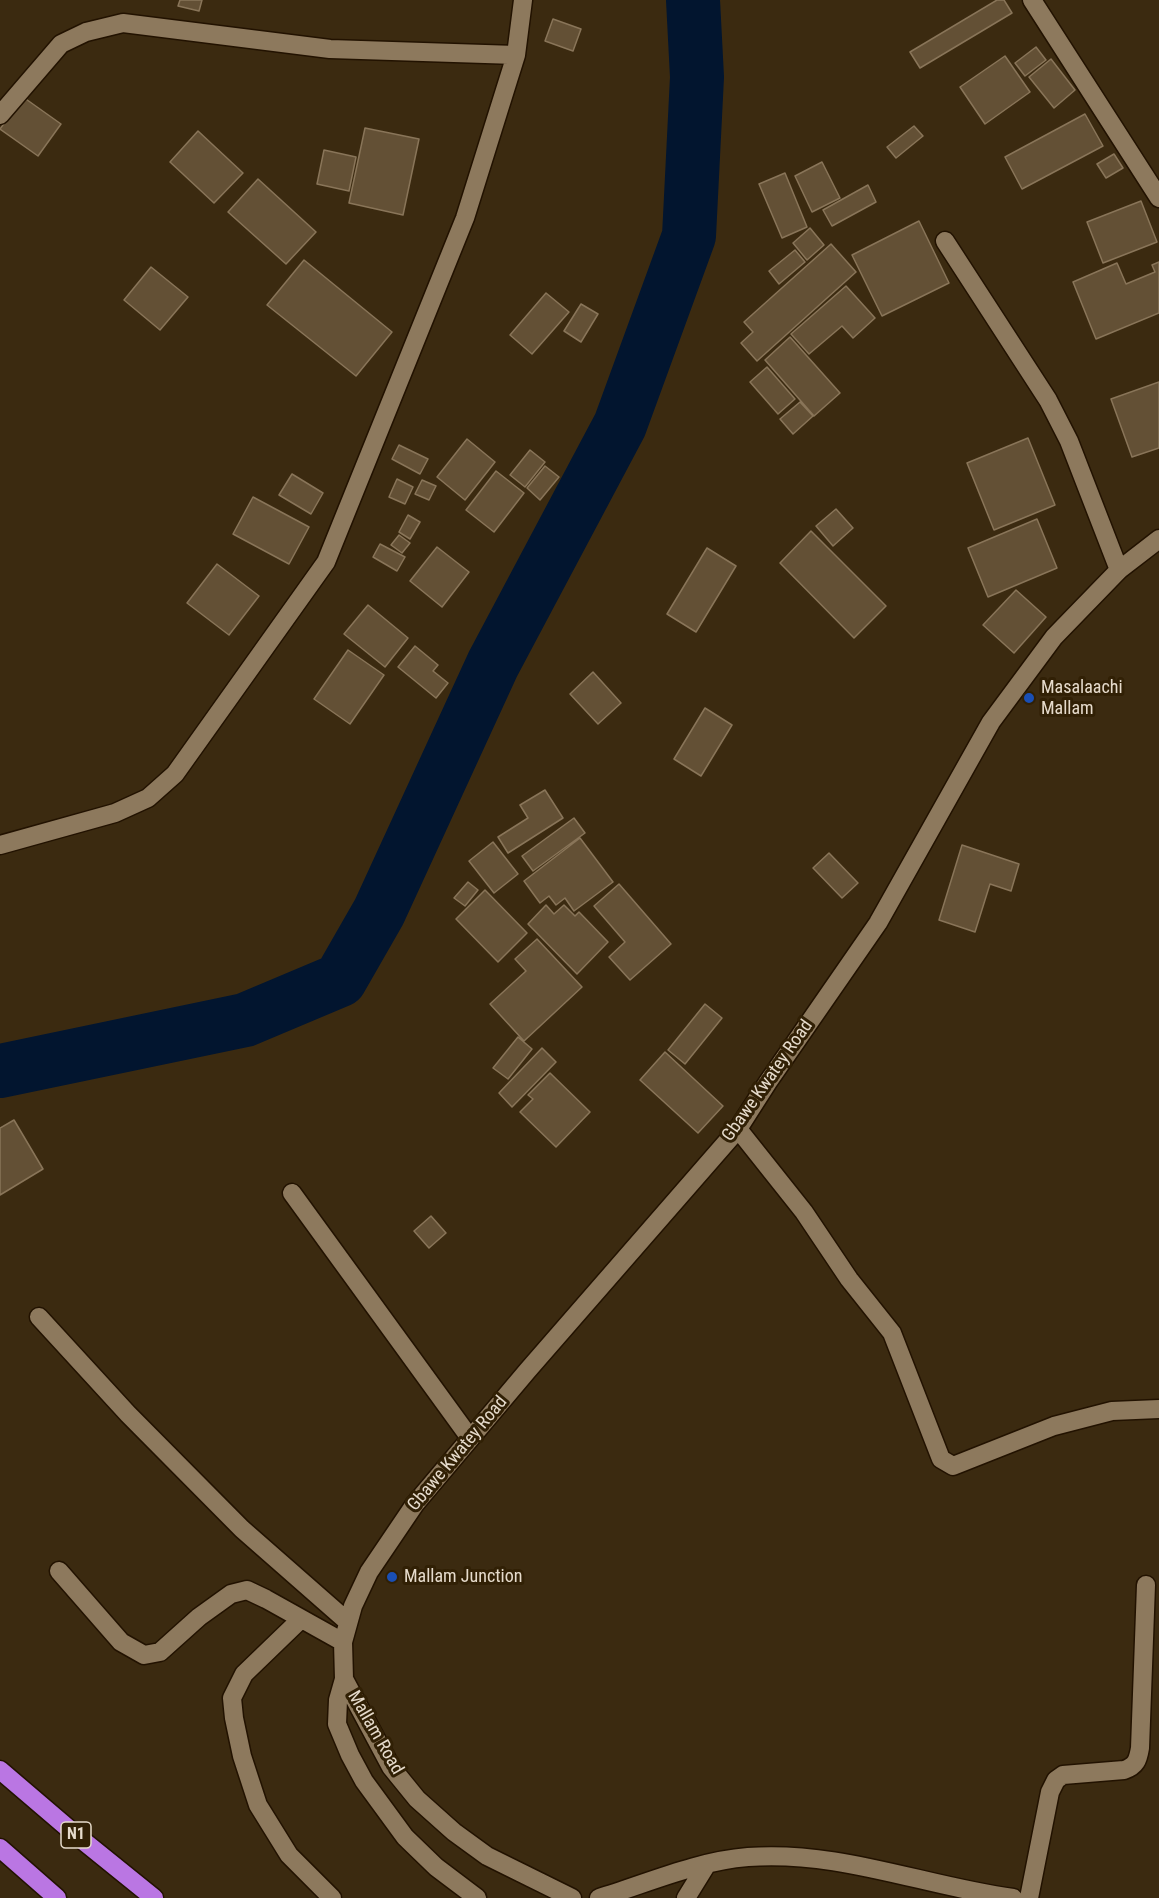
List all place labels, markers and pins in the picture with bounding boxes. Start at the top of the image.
place label: Masalaachi Mallam [1041,677,1123,720]
marker: Masalaachi Mallam [1022,691,1036,705]
place label: Mallam Junction [404,1566,522,1588]
marker: Mallam Junction [385,1570,399,1584]

